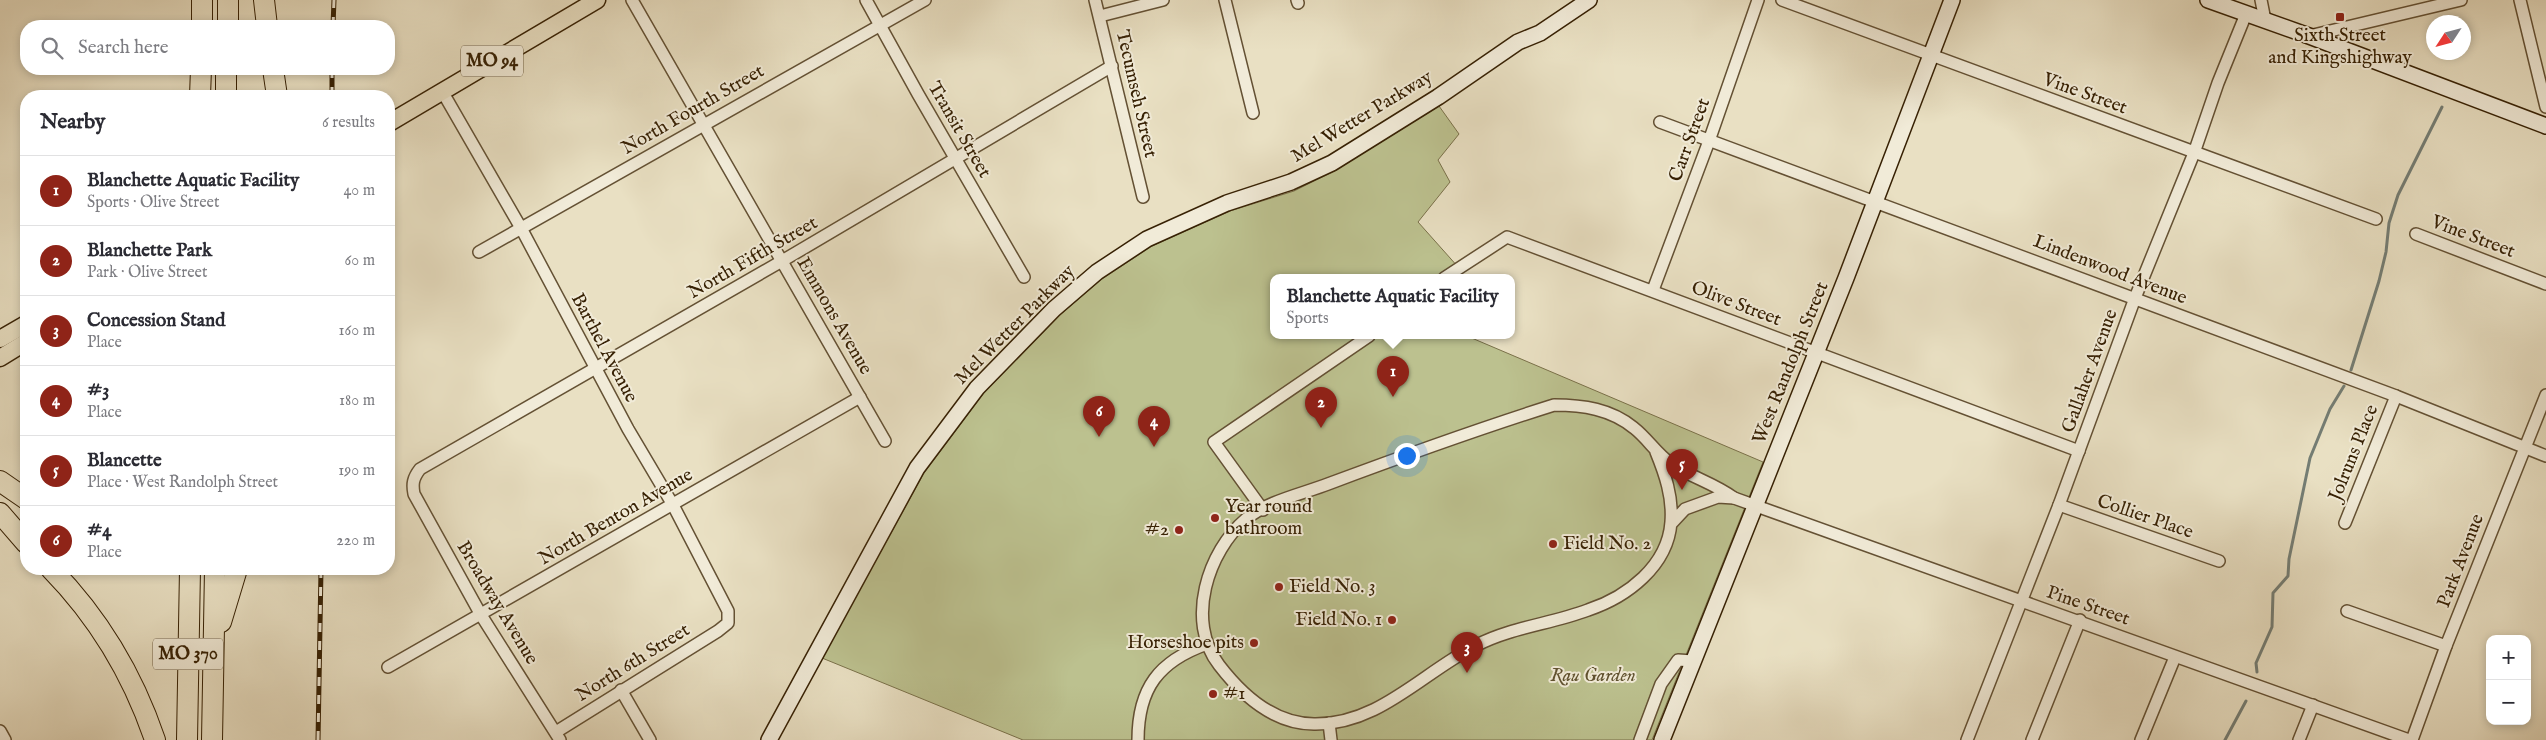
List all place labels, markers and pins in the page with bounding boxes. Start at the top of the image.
marker: Sixth Street and Kingshighway [2334,11,2346,23]
place label: Sixth Street and Kingshighway [2268,24,2412,70]
pin: 1 [1377,356,1409,397]
pin: 2 [1305,387,1337,428]
pin: 6 [1083,396,1115,437]
pin: 4 [1138,406,1170,447]
pin: 5 [1666,449,1698,490]
place label: Year round bathroom [1225,495,1313,541]
marker: Year round bathroom [1209,512,1221,524]
place label: #2 [1145,518,1169,542]
marker: #2 [1173,524,1185,536]
place label: Field No. 2 [1563,532,1652,556]
marker: Field No. 2 [1547,538,1559,550]
place label: Field No. 3 [1289,575,1376,599]
marker: Field No. 3 [1273,581,1285,593]
place label: Field No. 1 [1295,608,1382,632]
marker: Field No. 1 [1386,614,1398,626]
place label: Horseshoe pits [1127,631,1244,655]
pin: 3 [1451,632,1483,673]
marker: Horseshoe pits [1248,637,1260,649]
place label: #1 [1223,682,1245,706]
marker: #1 [1207,688,1219,700]

